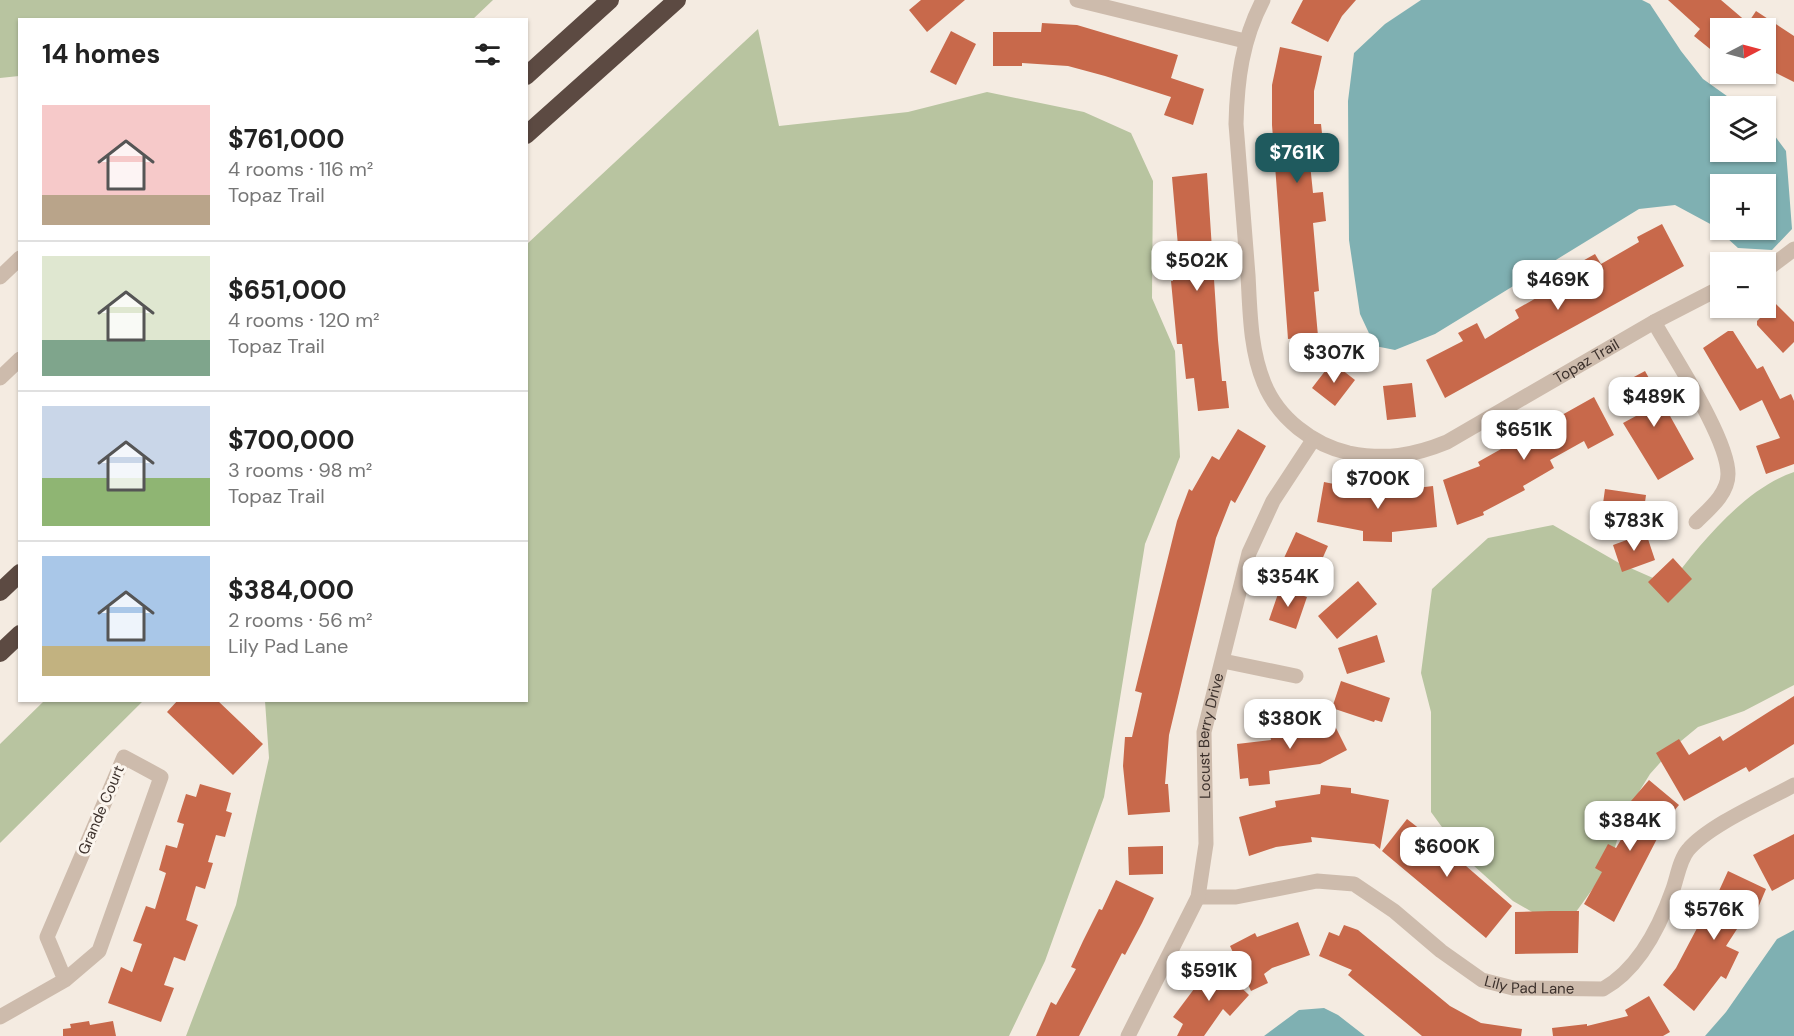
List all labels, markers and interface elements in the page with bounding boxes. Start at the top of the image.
north arrow [1710,18,1776,84]
map controls [1710,18,1776,318]
text: 14 homes [42,37,160,71]
icon: filters [471,38,504,71]
button: layers [1710,96,1776,162]
text: $761,000 [228,122,345,156]
icon: home [90,129,162,201]
pin: $761K [1255,133,1339,184]
text: $761K [1269,139,1325,165]
text: 4 rooms · 116 m² [228,156,373,182]
button: + [1710,174,1776,240]
text: Topaz Trail [228,182,325,208]
pin: $502K [1155,241,1239,292]
text: $502K [1165,247,1229,273]
button: − [1710,252,1776,318]
pin: $469K [1516,260,1600,311]
text: $469K [1526,266,1590,292]
text: $651,000 [228,273,347,307]
icon: home [90,280,162,352]
text: 4 rooms · 120 m² [228,307,380,333]
text: Topaz Trail [228,333,325,359]
pin: $307K [1292,333,1376,384]
street label: Topaz Trail [1550,334,1623,388]
text: $307K [1303,339,1365,365]
pin: $489K [1612,377,1696,428]
text: $489K [1622,383,1686,409]
pin: $651K [1482,410,1566,461]
text: $651K [1495,416,1553,442]
text: $700,000 [228,423,355,457]
icon: home [90,430,162,502]
text: 3 rooms · 98 m² [228,457,372,483]
pin: $700K [1336,459,1420,510]
text: $700K [1346,465,1410,491]
text: Topaz Trail [228,483,325,509]
pin: $783K [1592,501,1676,552]
text: $783K [1604,507,1664,533]
pin: $354K [1246,557,1330,608]
text: $354K [1257,563,1319,589]
text: $384,000 [228,573,354,607]
icon: home [90,580,162,652]
text: 2 rooms · 56 m² [228,607,373,633]
text: Lily Pad Lane [228,633,348,659]
street label: Locust Berry Drive [1194,671,1228,799]
pin: $380K [1248,699,1332,750]
text: $380K [1258,705,1322,731]
street label: Grande Court [73,762,129,858]
pin: $384K [1588,801,1672,852]
text: $384K [1599,807,1661,833]
pin: $600K [1405,827,1489,878]
text: $600K [1414,833,1480,859]
pin: $576K [1672,890,1756,941]
text: $576K [1684,896,1744,922]
pin: $591K [1167,951,1251,1002]
text: $591K [1181,957,1237,983]
street label: Lily Pad Lane [1482,971,1574,999]

